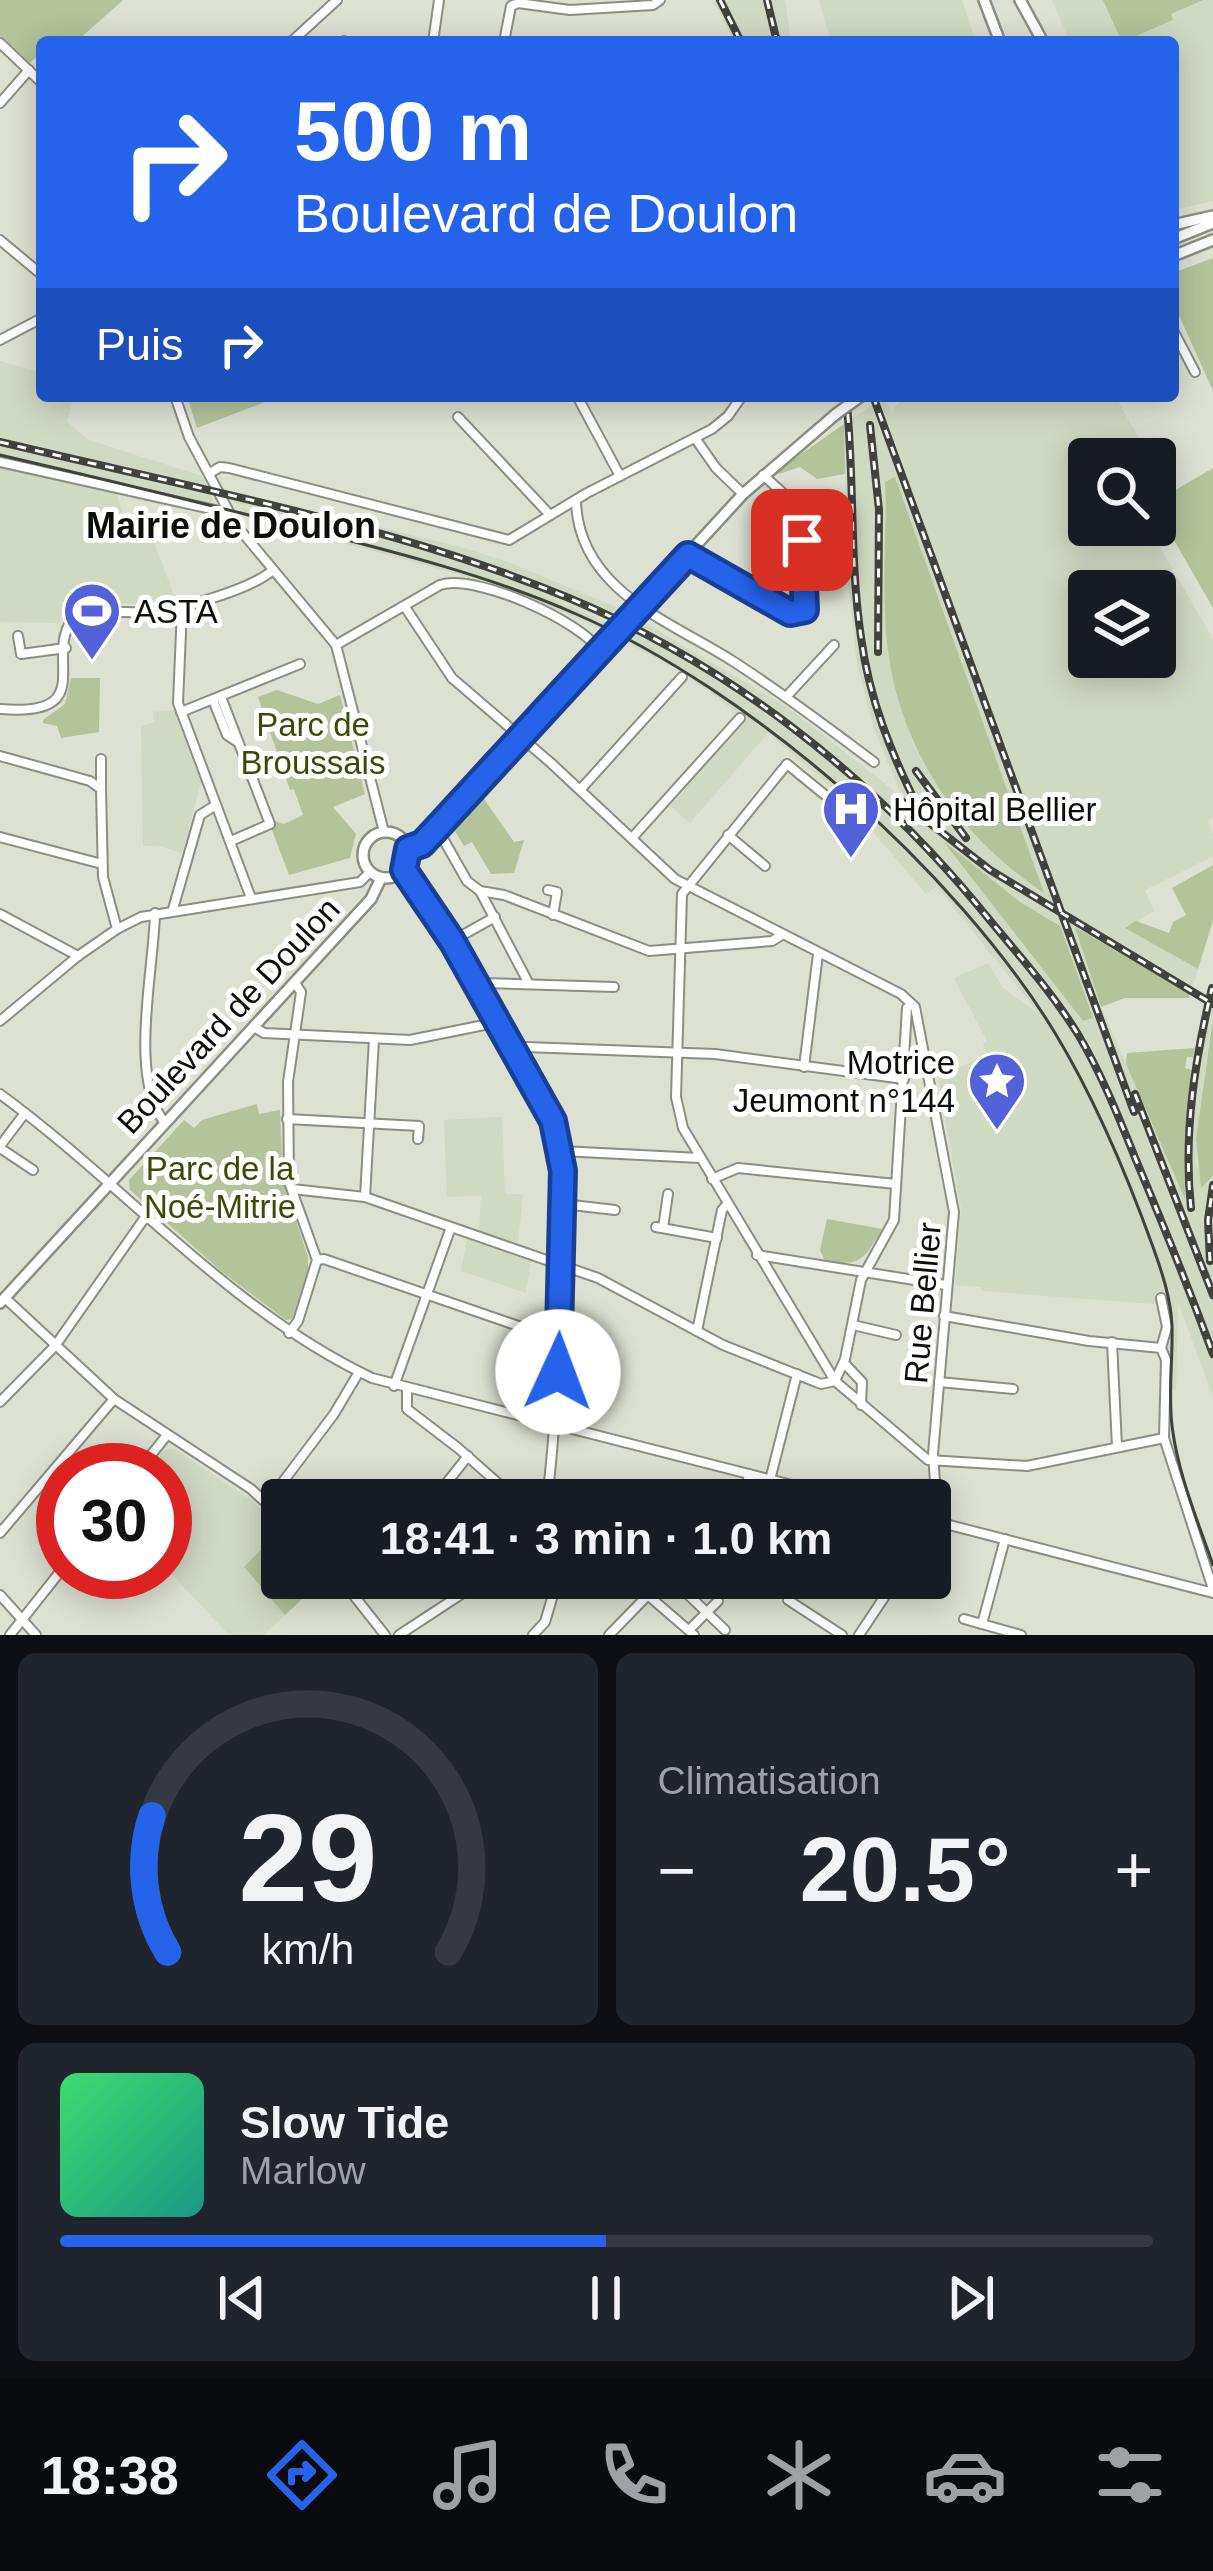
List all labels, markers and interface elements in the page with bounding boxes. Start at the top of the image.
icon: right [96,84,252,240]
text: 500 m [294,84,532,178]
text: Boulevard de Doulon [294,183,798,243]
icon: right [208,312,274,378]
text: Puis [96,319,184,370]
map controls [1068,438,1176,678]
button: search [1068,438,1176,546]
pin [751,489,853,591]
district label: Mairie de Doulon [86,505,376,546]
icon: arrive [769,507,835,573]
button: layers [1068,570,1176,678]
sports icon: ASTA [61,580,123,662]
place label: ASTA [134,593,218,630]
park label: Parc de Broussais [241,706,385,781]
hospital icon: Hôpital Bellier [820,778,882,860]
place label: Hôpital Bellier [893,791,1097,828]
street label: Boulevard de Doulon [110,890,347,1141]
place label: Motrice Jeumont n°144 [733,1044,955,1119]
place icon: Motrice Jeumont n°144 [966,1050,1028,1132]
park label: Parc de la Noé-Mitrie [144,1150,296,1225]
street label: Rue Bellier [897,1221,948,1385]
position arrow [495,1309,621,1435]
speed limit sign: 30 [36,1443,192,1599]
text: 18:41 · 3 min · 1.0 km [380,1513,832,1564]
text: Climatisation [658,1759,881,1802]
text: 29 [238,1788,377,1927]
text: 20.5° [800,1820,1011,1920]
text: − [658,1833,696,1907]
text: + [1114,1833,1153,1907]
text: km/h [261,1925,354,1973]
text: Slow Tide [240,2097,449,2148]
text: Marlow [240,2149,366,2192]
icon: previous [209,2265,275,2331]
icon: pause [573,2265,639,2331]
icon: next [938,2265,1004,2331]
icon: directions [260,2433,344,2517]
icon: music [426,2433,510,2517]
icon: phone [592,2433,676,2517]
icon: climate [757,2433,841,2517]
icon: car [923,2433,1007,2517]
icon: filters [1088,2433,1172,2517]
text: 18:38 [41,2445,179,2505]

